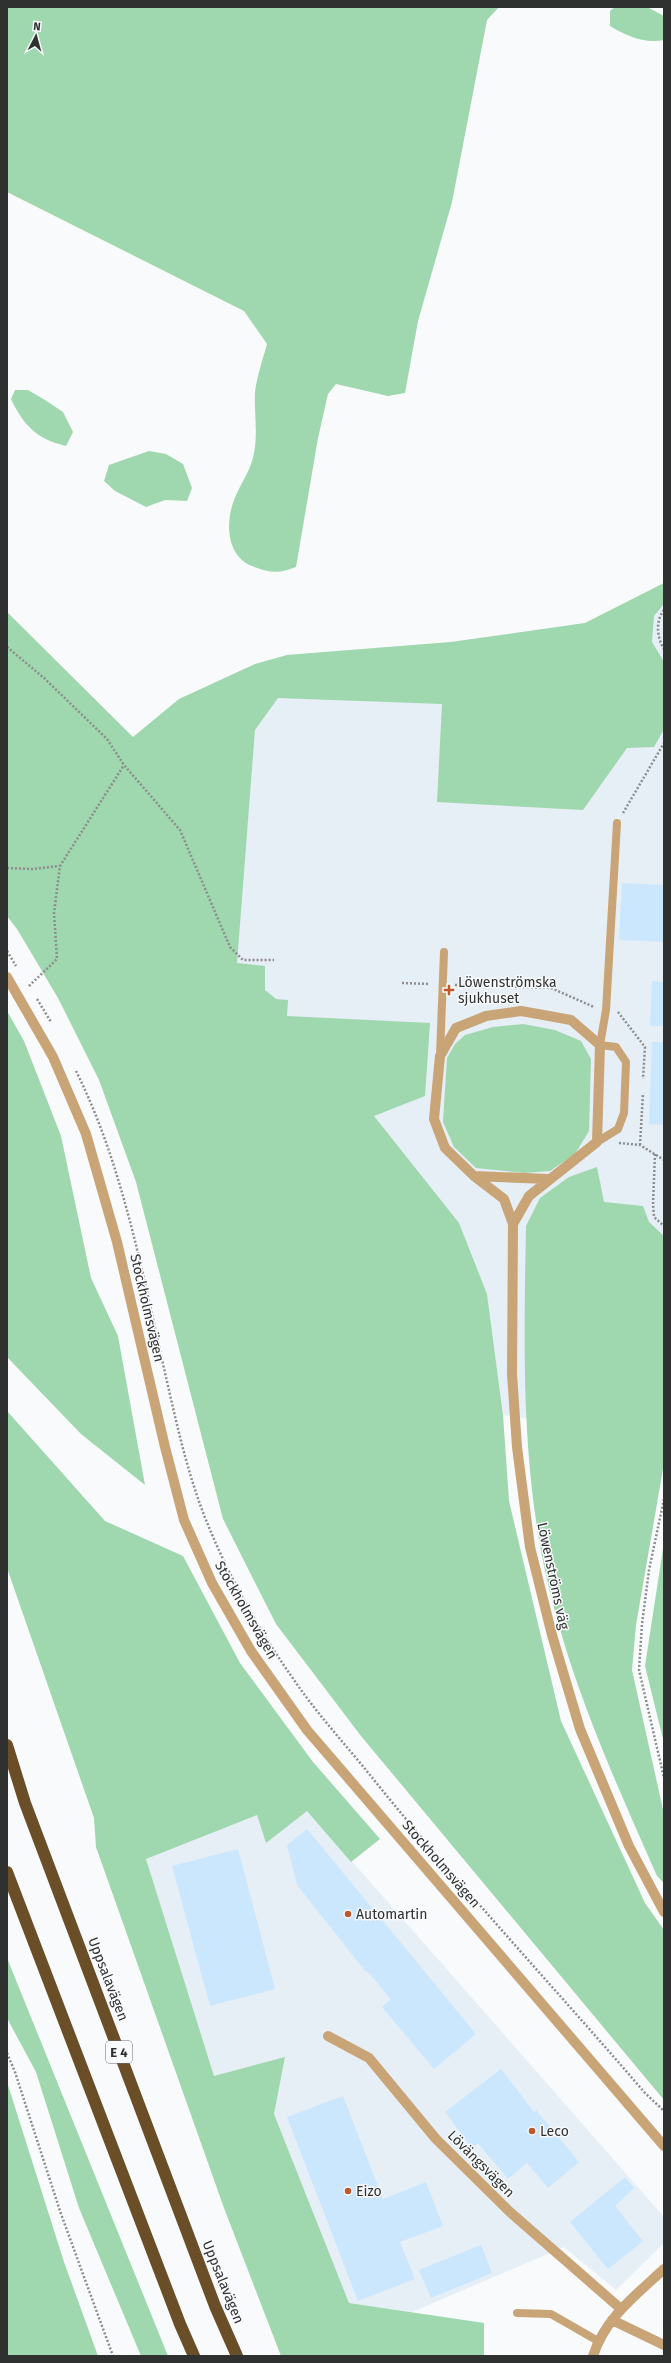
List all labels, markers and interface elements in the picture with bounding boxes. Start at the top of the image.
north arrow [16,16,56,56]
text: N [33,20,41,33]
place label: Löwenströmska sjukhuset [458,974,557,1007]
marker: Löwenströmska sjukhuset [443,984,455,996]
street label: Stockholmsvägen [126,1252,168,1364]
street label: Löwenströms väg [533,1521,573,1632]
street label: Stockholmsvägen [211,1558,281,1662]
street label: Stockholmsvägen [398,1817,484,1911]
place label: Automartin [356,1906,427,1923]
marker: Automartin [343,1909,353,1919]
street label: Uppsalavägen [84,1935,132,2023]
road number: E 4 [106,2041,132,2063]
place label: Leco [540,2123,569,2140]
marker: Leco [527,2126,537,2136]
street label: Lövängsvägen [444,2127,518,2201]
place label: Eizo [356,2183,382,2200]
marker: Eizo [343,2186,353,2196]
street label: Uppsalavägen [199,2238,247,2326]

